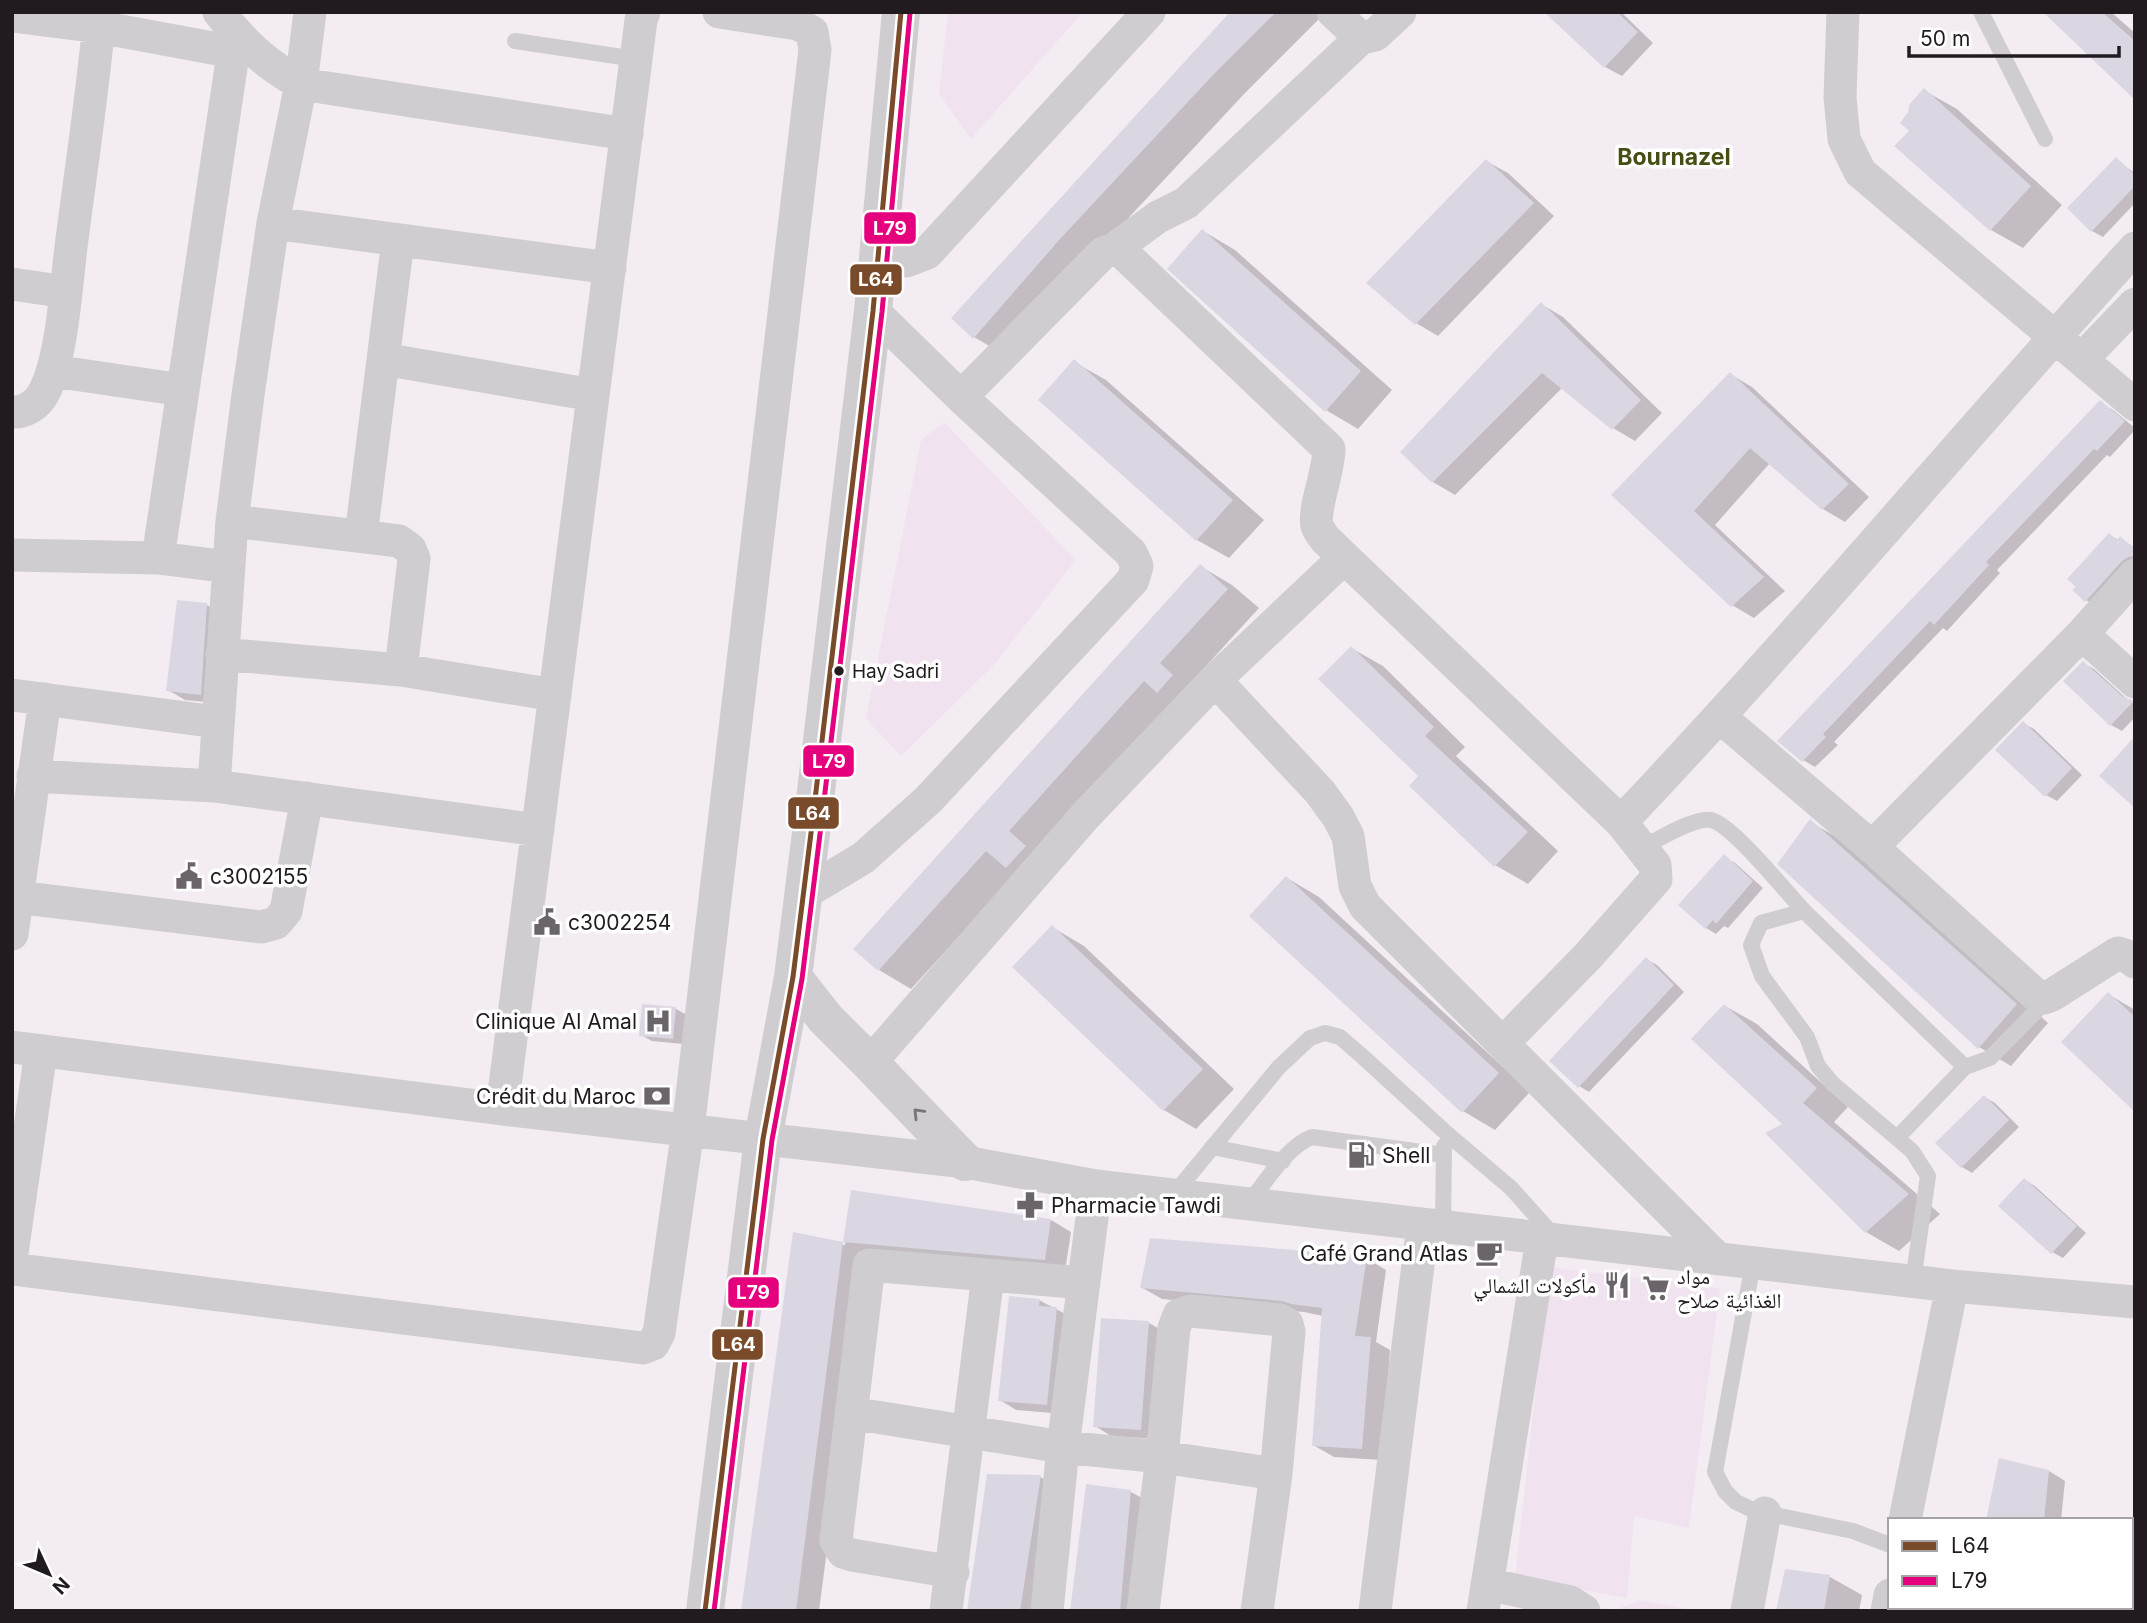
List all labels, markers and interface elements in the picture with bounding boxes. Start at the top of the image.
scale bar [1909,14,2119,58]
text: 50 m [1920,26,1970,51]
district label: Bournazel [1617,143,1731,171]
line badge: L79 [863,211,917,245]
text: L79 [873,217,907,240]
line badge: L64 [849,263,903,296]
text: L64 [858,268,894,291]
place label: Hay Sadri [852,660,939,683]
marker: Hay Sadri [832,664,846,678]
line badge: L79 [802,744,855,778]
text: L79 [812,750,846,773]
line badge: L64 [787,796,840,830]
text: L64 [795,802,831,825]
public building icon: c3002155 [174,861,204,891]
place label: c3002155 [210,864,308,889]
public building icon: c3002254 [532,907,562,937]
place label: c3002254 [568,910,671,935]
hospital icon: Clinique Al Amal [643,1006,673,1036]
place label: Clinique Al Amal [475,1009,637,1034]
bank icon: Crédit du Maroc [642,1081,672,1111]
place label: Crédit du Maroc [476,1084,636,1109]
one-way arrow [913,1108,926,1121]
fuel station icon: Shell [1346,1140,1376,1170]
place label: Shell [1382,1143,1430,1168]
pharmacy icon: Pharmacie Tawdi [1015,1190,1045,1220]
place label: Pharmacie Tawdi [1051,1193,1221,1218]
cafe icon: Café Grand Atlas [1474,1238,1504,1268]
place label: Café Grand Atlas [1300,1241,1468,1266]
place label: مواد الغذائية صلاح [1677,1264,1782,1314]
restaurant icon: مأكولات الشمالي [1602,1270,1632,1300]
place label: مأكولات الشمالي [1473,1273,1596,1302]
supermarket icon: مواد الغذائية صلاح [1641,1273,1671,1303]
line badge: L79 [727,1276,780,1309]
text: L79 [736,1281,770,1304]
line badge: L64 [711,1328,764,1361]
text: L64 [720,1333,756,1356]
legend [1888,1518,2133,1609]
text: L64 [1951,1533,1989,1558]
north arrow [14,1539,84,1609]
text: L79 [1951,1568,1988,1593]
text: N [48,1572,74,1599]

